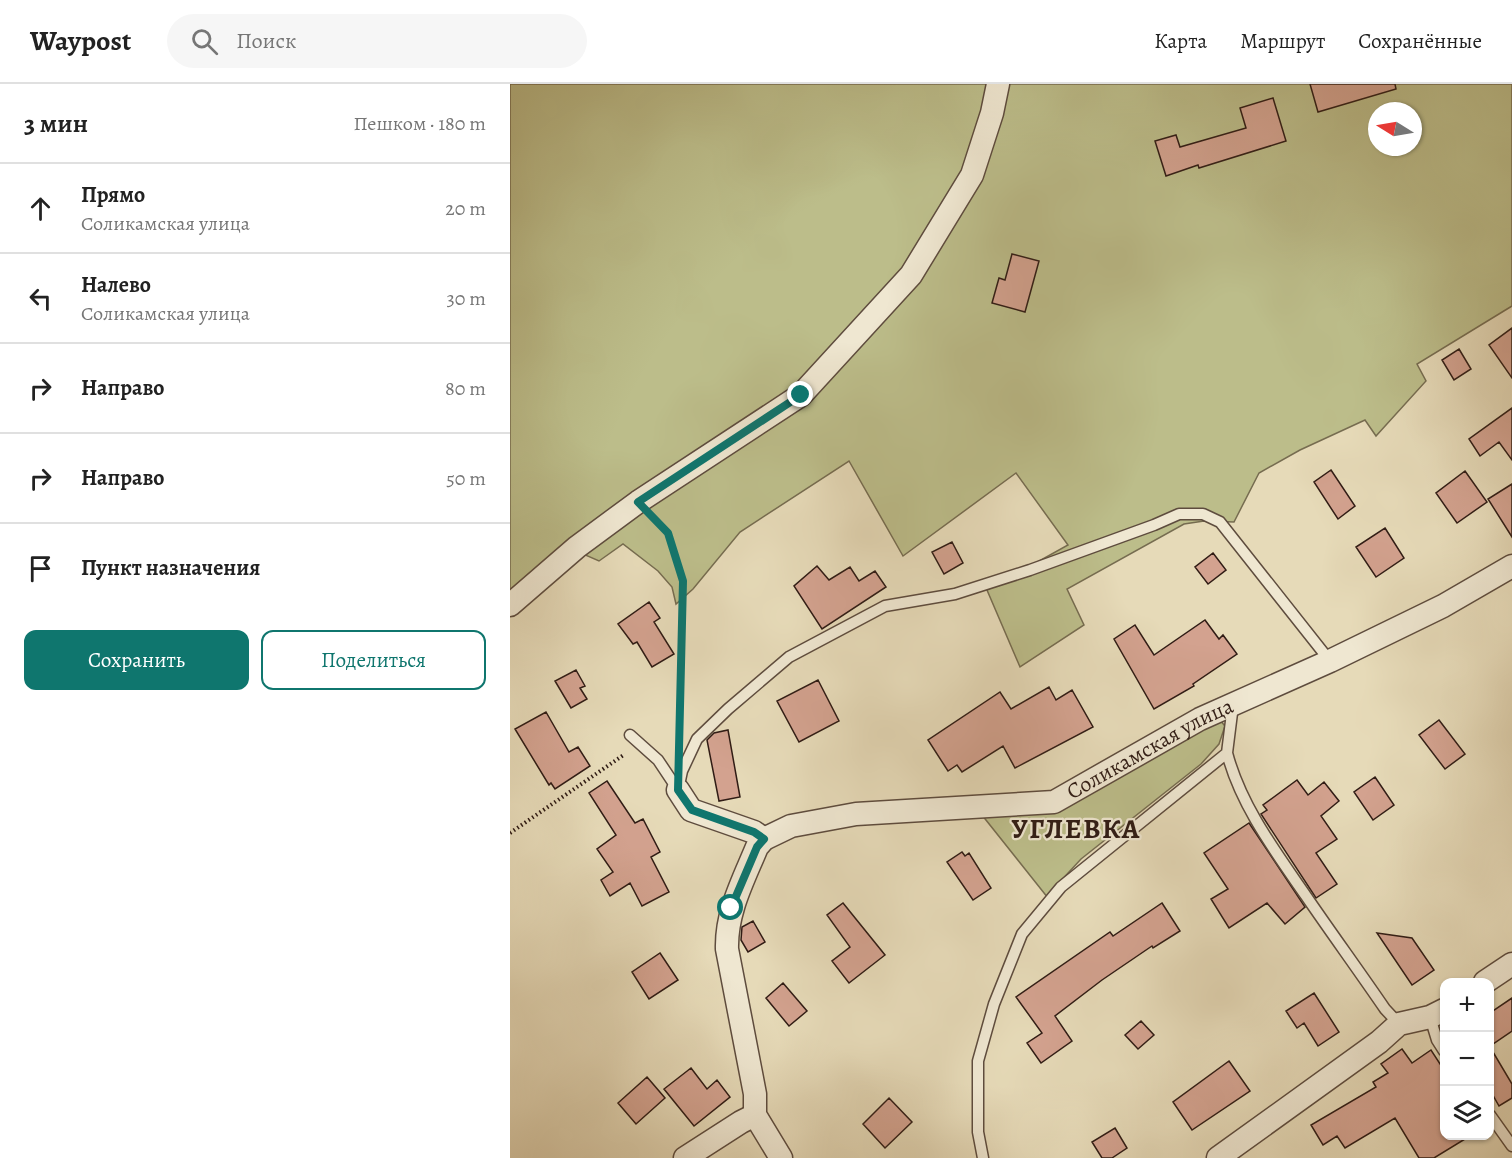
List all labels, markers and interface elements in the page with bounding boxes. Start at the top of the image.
search box [167,14,587,68]
text: Waypost [30,22,131,60]
icon: search [188,25,221,58]
text: Поиск [236,26,296,56]
text: Карта [1154,27,1207,55]
text: Маршрут [1240,27,1325,55]
text: Сохранённые [1358,27,1482,55]
north arrow [1368,102,1422,156]
text: 3 мин [24,106,88,141]
text: Пешком · 180 m [354,110,486,137]
text: Прямо [81,180,145,210]
icon: ahead [24,192,57,225]
text: 20 m [445,195,486,222]
text: Соликамская улица [81,210,250,237]
text: Налево [81,270,151,300]
icon: left [24,282,57,315]
text: 30 m [446,285,486,312]
text: Соликамская улица [81,300,250,327]
icon: right [24,372,57,405]
text: Направо [81,373,164,403]
text: 80 m [445,375,486,402]
route end [787,381,813,407]
icon: right [24,462,57,495]
text: Направо [81,463,164,493]
text: 50 m [446,465,486,492]
icon: arrive [24,552,57,585]
text: Пункт назначения [81,553,260,583]
button: Сохранить [24,630,249,690]
button: Поделиться [261,630,486,690]
street label: Соликамская улица [1061,691,1239,807]
district label: УГЛЕВКА [1011,810,1141,848]
route start [717,894,743,920]
map controls [1440,978,1494,1140]
button: + [1440,978,1494,1032]
button: − [1440,1032,1494,1086]
button: layers [1440,1086,1494,1140]

